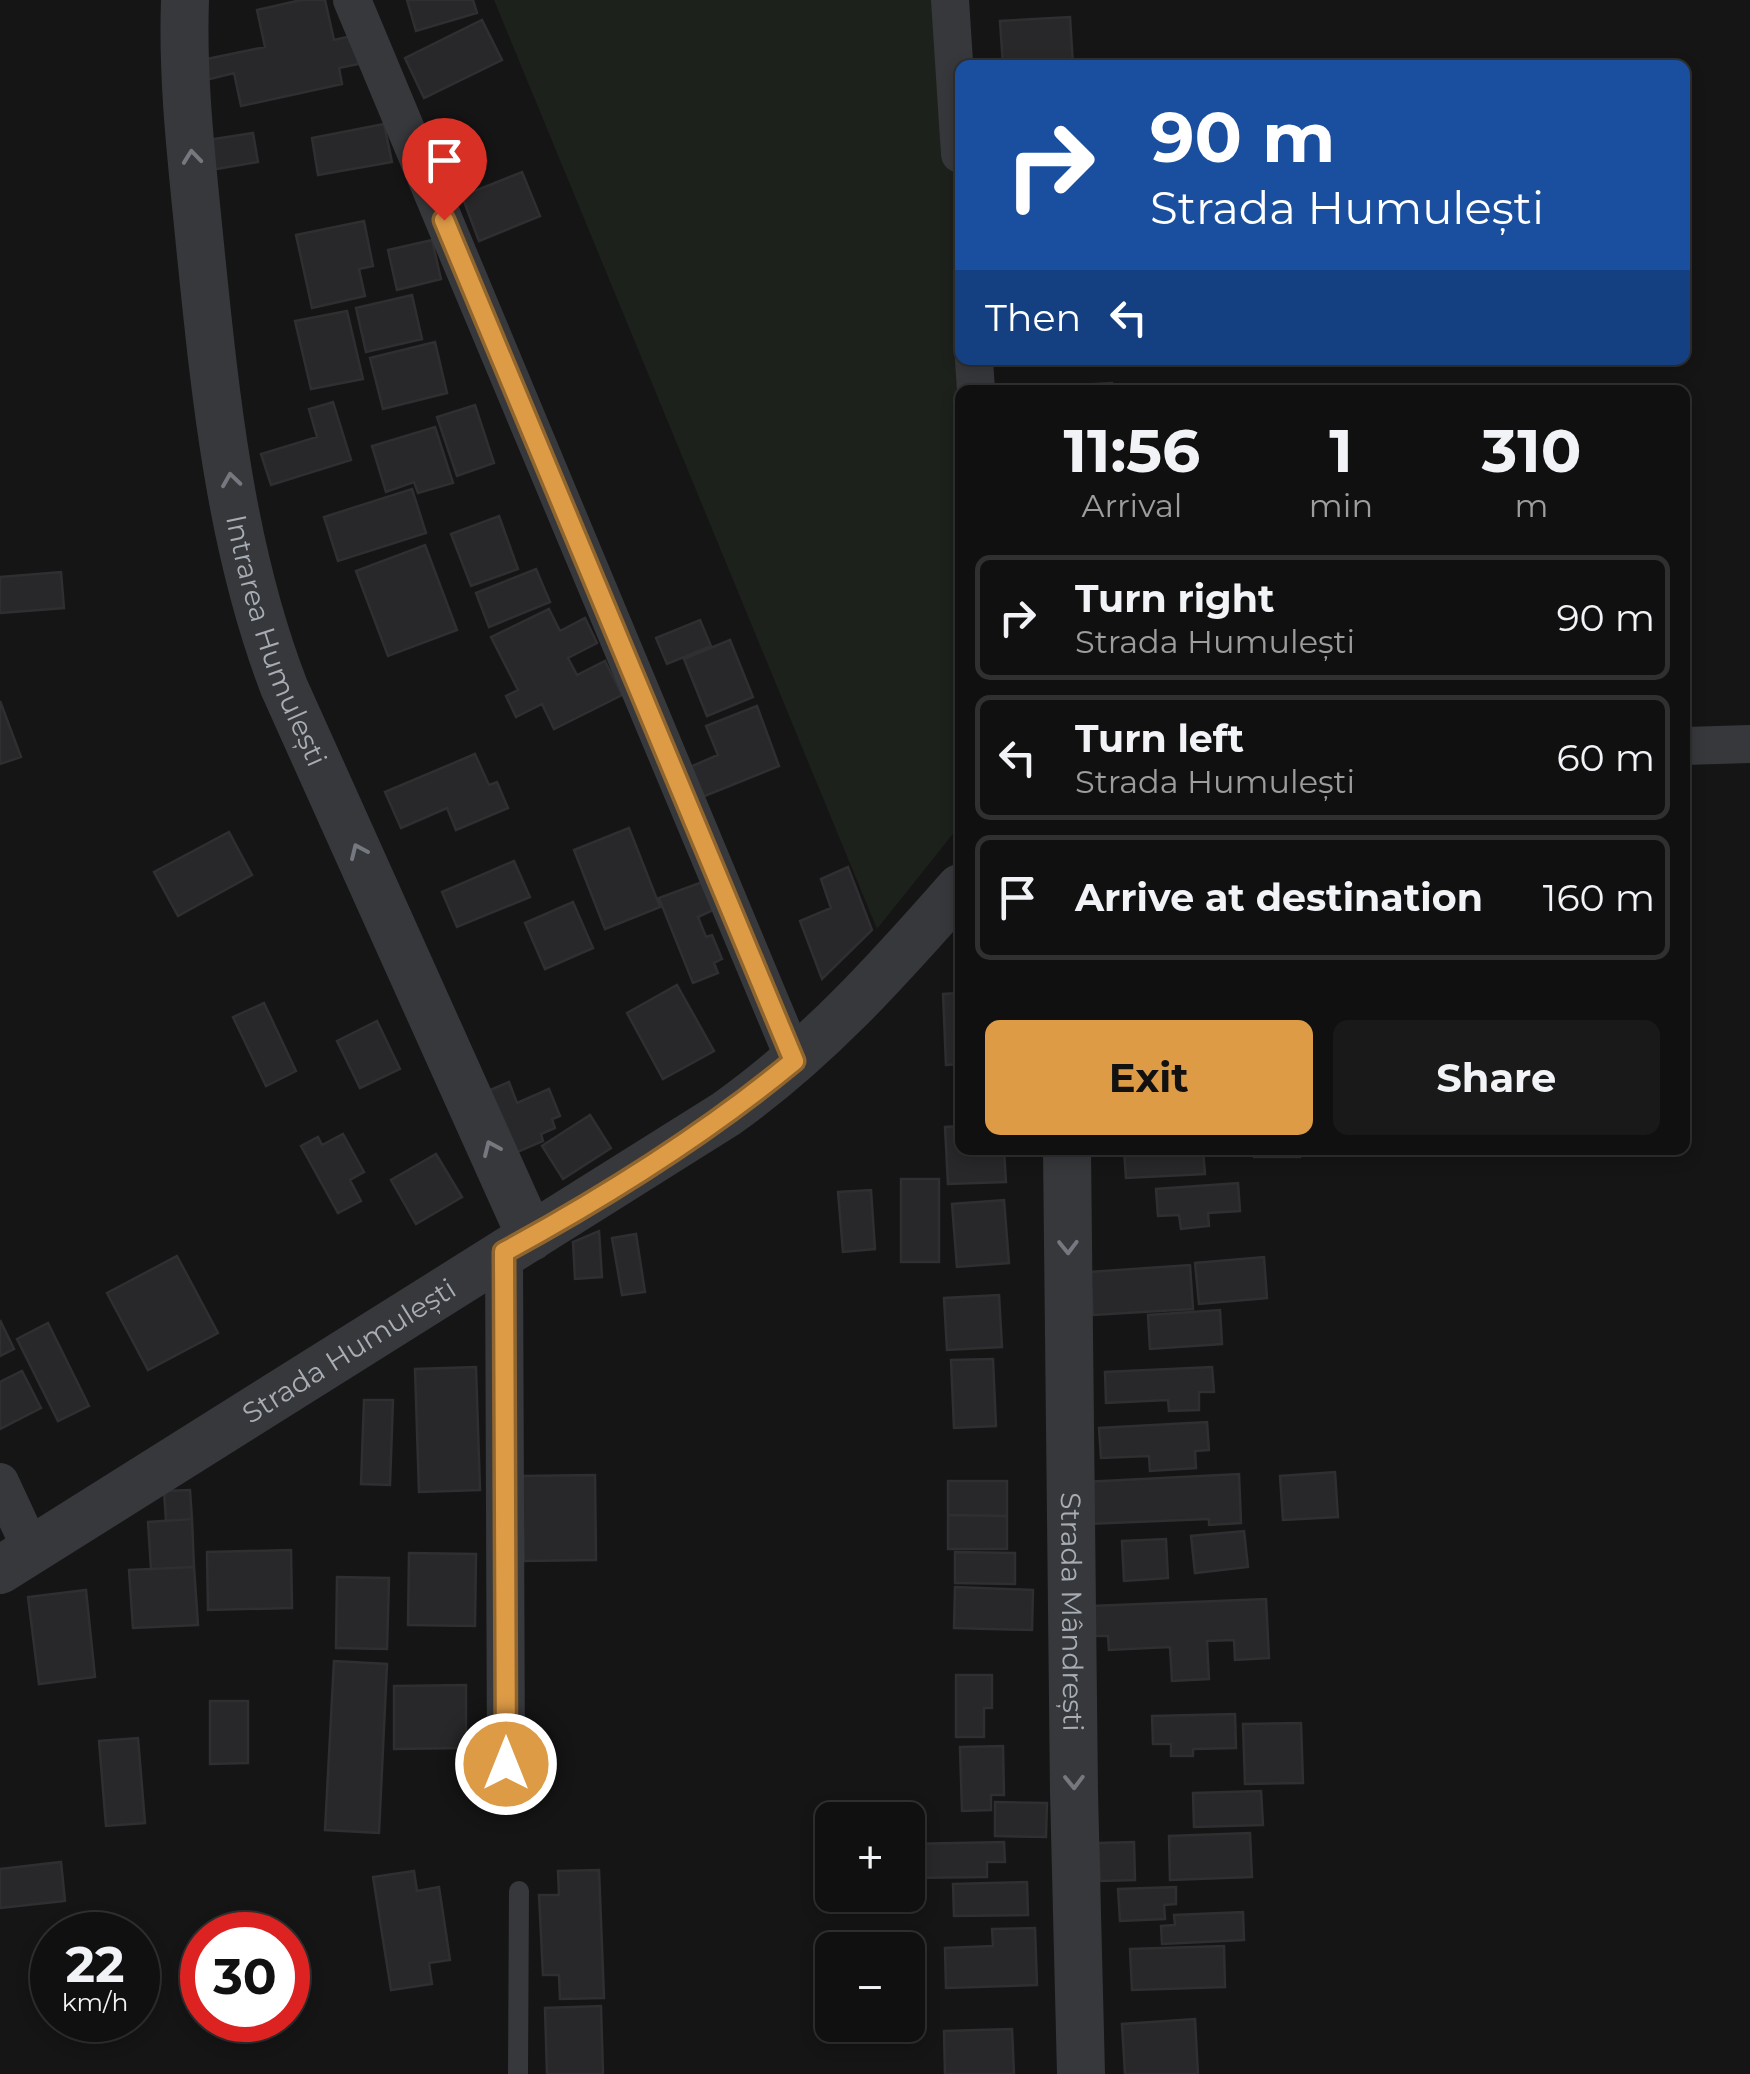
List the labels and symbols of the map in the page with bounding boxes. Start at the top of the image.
pin [402,118,487,221]
one-way arrow [181,149,203,165]
one-way arrow [221,471,242,488]
street label: Intrarea Humulești [219,512,334,771]
one-way arrow [350,843,370,861]
one-way arrow [483,1140,503,1158]
one-way arrow [1057,1240,1079,1256]
street label: Strada Humulești [236,1271,462,1430]
street label: Strada Mândrești [1054,1492,1090,1732]
position arrow [454,1712,558,1816]
one-way arrow [1063,1775,1084,1791]
speed limit sign: 30 [180,1912,310,2042]

